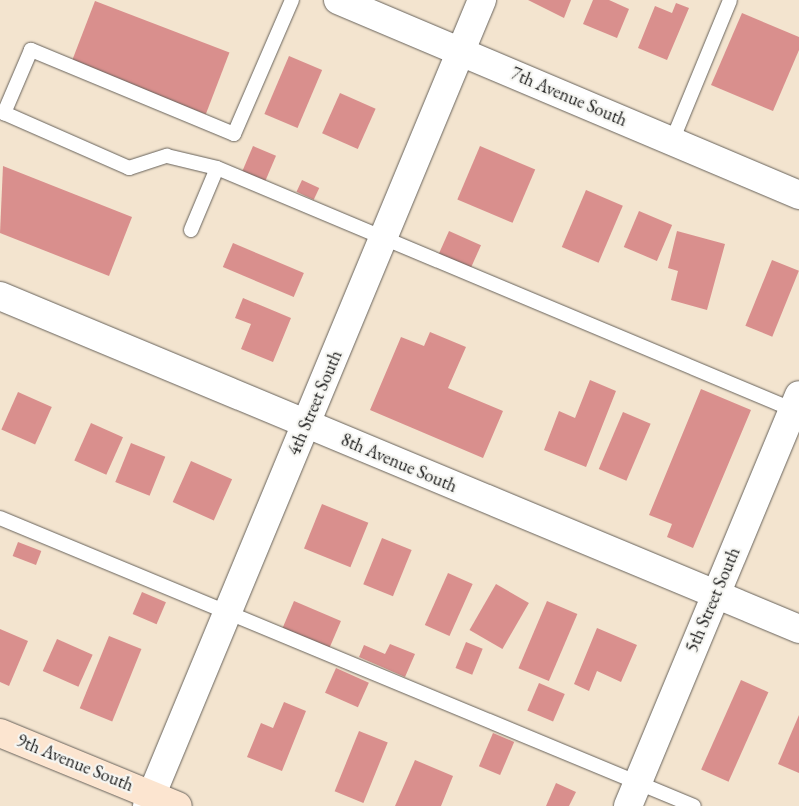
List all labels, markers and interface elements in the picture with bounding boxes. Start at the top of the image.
street label: 7th Avenue South [508,63,630,131]
street label: 4th Street South [283,347,347,459]
street label: 8th Avenue South [338,429,460,497]
street label: 5th Street South [681,544,745,656]
street label: 9th Avenue South [13,730,137,796]

